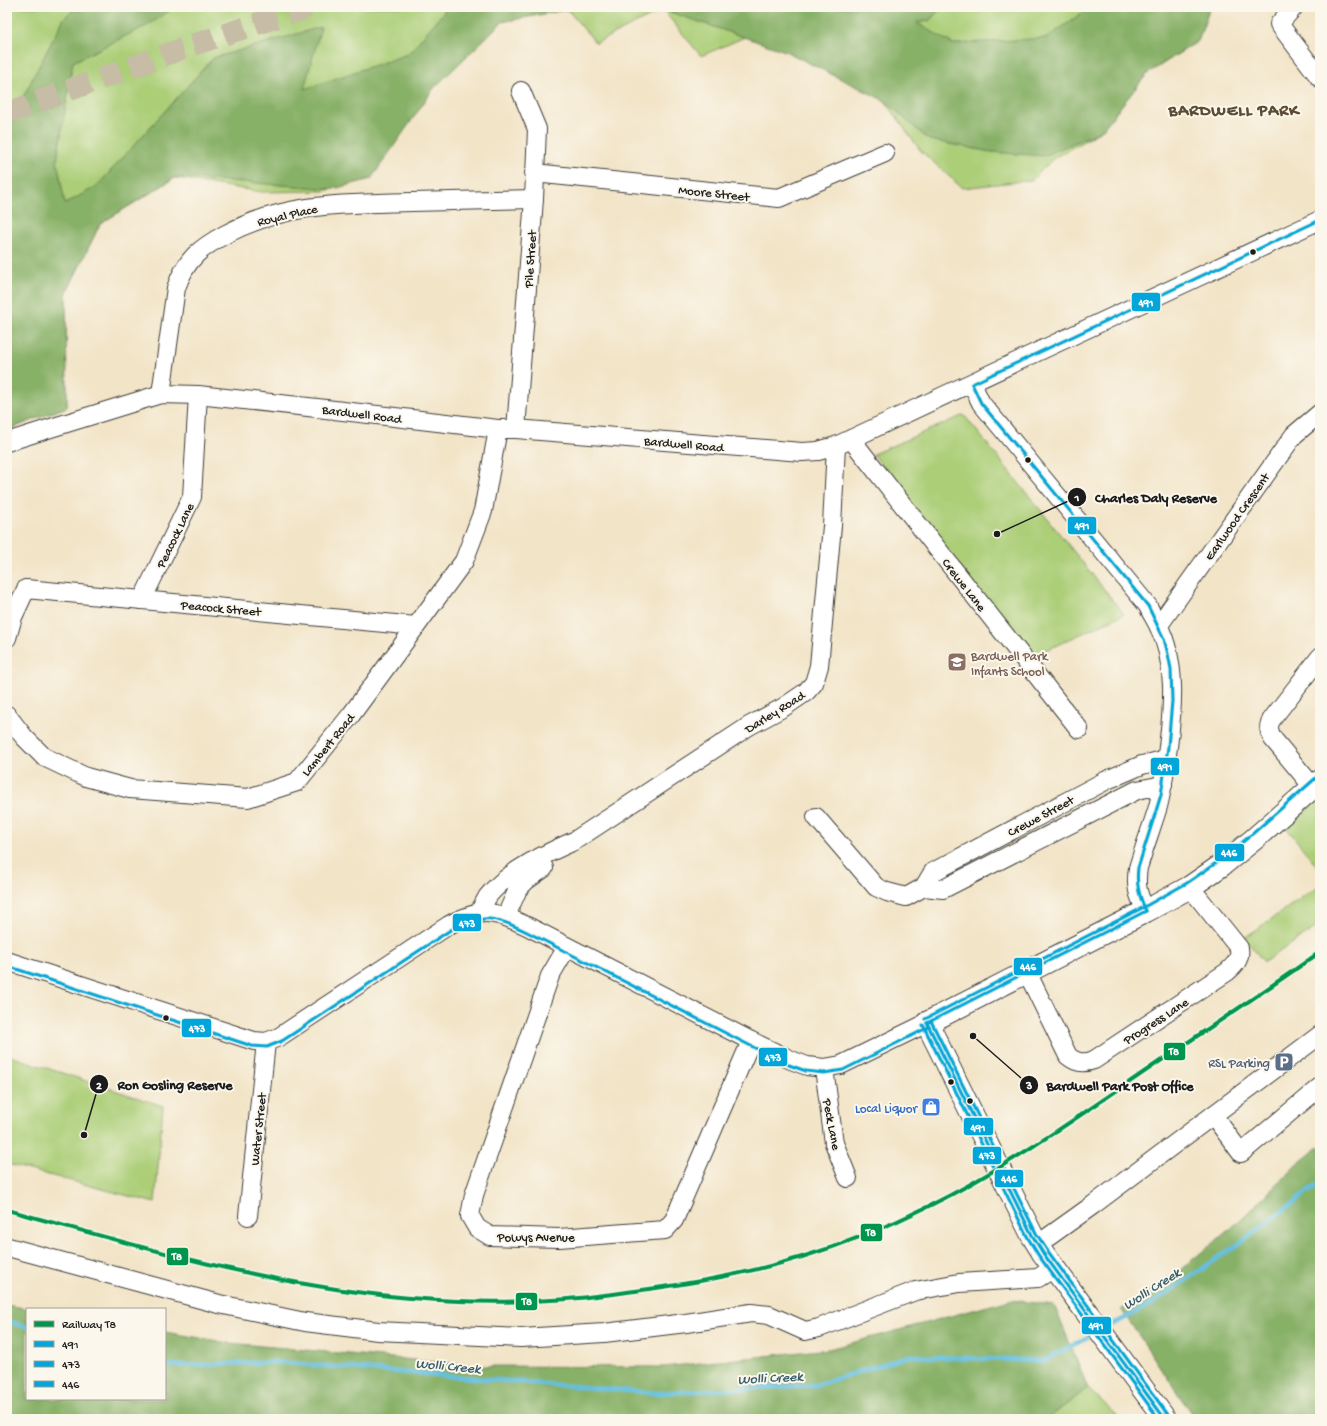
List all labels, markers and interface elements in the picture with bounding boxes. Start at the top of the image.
district label: BARDWELL PARK [1168,102,1301,122]
street label: Moore Street [677,183,752,206]
street label: Royal Place [256,202,319,231]
street label: Pile Street [522,228,541,289]
unlabelled marker [1248,247,1258,257]
line badge: 491 [1131,292,1161,312]
text: 491 [1137,298,1154,310]
street label: Bardwell Road [320,403,404,428]
street label: Bardwell Road [642,434,726,457]
unlabelled marker [1023,455,1033,465]
street label: Earlwood Crescent [1202,470,1275,564]
callout: Charles Daly Reserve [1067,484,1225,510]
text: Charles Daly Reserve [1094,491,1218,508]
text: 1 [1074,492,1080,506]
street label: Peacock Lane [154,501,199,572]
line badge: 491 [1067,516,1097,535]
text: 491 [1073,521,1090,533]
street label: Crewe Lane [938,556,989,615]
street label: Peacock Street [179,598,263,621]
place label: Bardwell Park Infants School [970,650,1049,680]
school or university icon: Bardwell Park Infants School [946,651,968,673]
street label: Darley Road [742,688,809,738]
street label: Lambert Road [299,710,360,780]
line badge: 491 [1150,757,1180,776]
text: 491 [1156,762,1173,774]
street label: Crewe Street [1005,793,1078,841]
line badge: 446 [1214,843,1245,862]
text: 446 [1220,848,1237,860]
line badge: 473 [452,913,482,932]
text: 473 [458,919,476,931]
line badge: 446 [1013,957,1043,976]
text: 446 [1019,962,1036,974]
street label: Progress Lane [1120,995,1192,1049]
unlabelled marker [161,1013,171,1023]
line badge: 473 [181,1018,212,1038]
text: 473 [188,1024,206,1036]
line badge: T8 [1163,1042,1186,1061]
line badge: 473 [758,1047,788,1067]
text: T8 [1168,1047,1179,1059]
parking icon: RSL Parking [1273,1051,1295,1073]
text: 473 [764,1053,782,1065]
place label: RSL Parking [1208,1057,1270,1072]
callout: Ron Gosling Reserve [89,1071,240,1097]
callout: Bardwell Park Post Office [1019,1072,1202,1098]
unlabelled marker [946,1077,956,1087]
text: Ron Gosling Reserve [116,1078,233,1095]
text: Bardwell Park Post Office [1046,1079,1194,1096]
text: 2 [96,1080,102,1094]
text: 3 [1025,1080,1032,1094]
street label: Water Street [248,1091,271,1166]
shop icon: Local Liquor [920,1096,942,1118]
unlabelled marker [965,1096,975,1106]
street label: Peck Lane [818,1097,843,1152]
place label: Local Liquor [855,1102,918,1117]
line badge: 491 [963,1117,994,1136]
text: 491 [969,1123,986,1135]
line badge: 473 [972,1146,1002,1165]
text: 473 [978,1151,996,1163]
line badge: 446 [994,1169,1024,1188]
text: 446 [1000,1174,1017,1186]
line badge: T8 [860,1223,883,1242]
text: T8 [865,1228,876,1240]
street label: Powys Avenue [496,1231,575,1246]
line badge: T8 [166,1247,189,1266]
text: T8 [171,1252,182,1264]
water label: Wolli Creek [1121,1264,1186,1315]
line badge: T8 [515,1292,538,1311]
text: T8 [521,1297,532,1309]
legend [26,1308,166,1400]
line badge: 491 [1081,1316,1112,1335]
text: Railway T8 [62,1319,117,1333]
text: 491 [1087,1321,1104,1333]
text: 491 [62,1339,79,1353]
water label: Wolli Creek [415,1356,483,1379]
text: 473 [62,1359,80,1373]
water label: Wolli Creek [737,1369,805,1390]
text: 446 [62,1379,80,1393]

